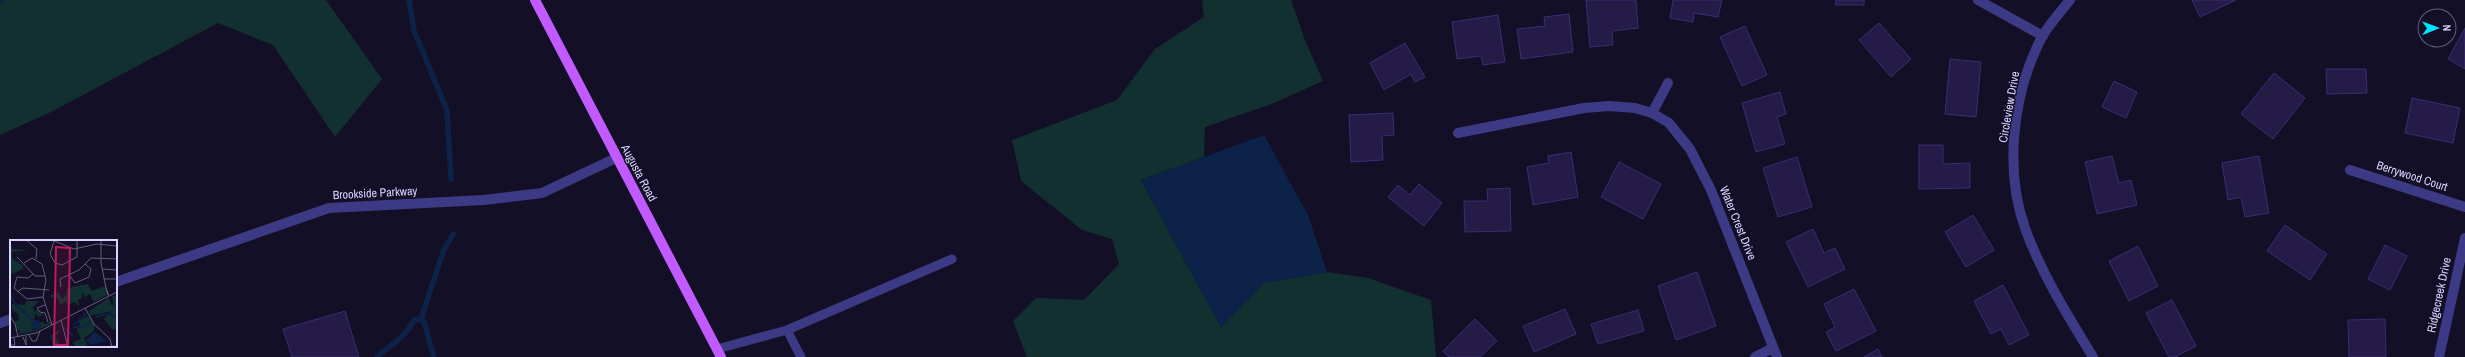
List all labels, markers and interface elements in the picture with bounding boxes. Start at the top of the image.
north arrow [2417,8,2457,48]
text: N [2440,24,2454,31]
street label: Circleview Drive [1995,70,2023,144]
street label: Augusta Road [617,141,661,204]
street label: Berrywood Court [2374,157,2450,195]
street label: Brookside Parkway [332,183,418,203]
street label: Water Crest Drive [1716,184,1760,262]
inset map [10,240,117,347]
street label: Ridgecreek Drive [2423,256,2455,334]

